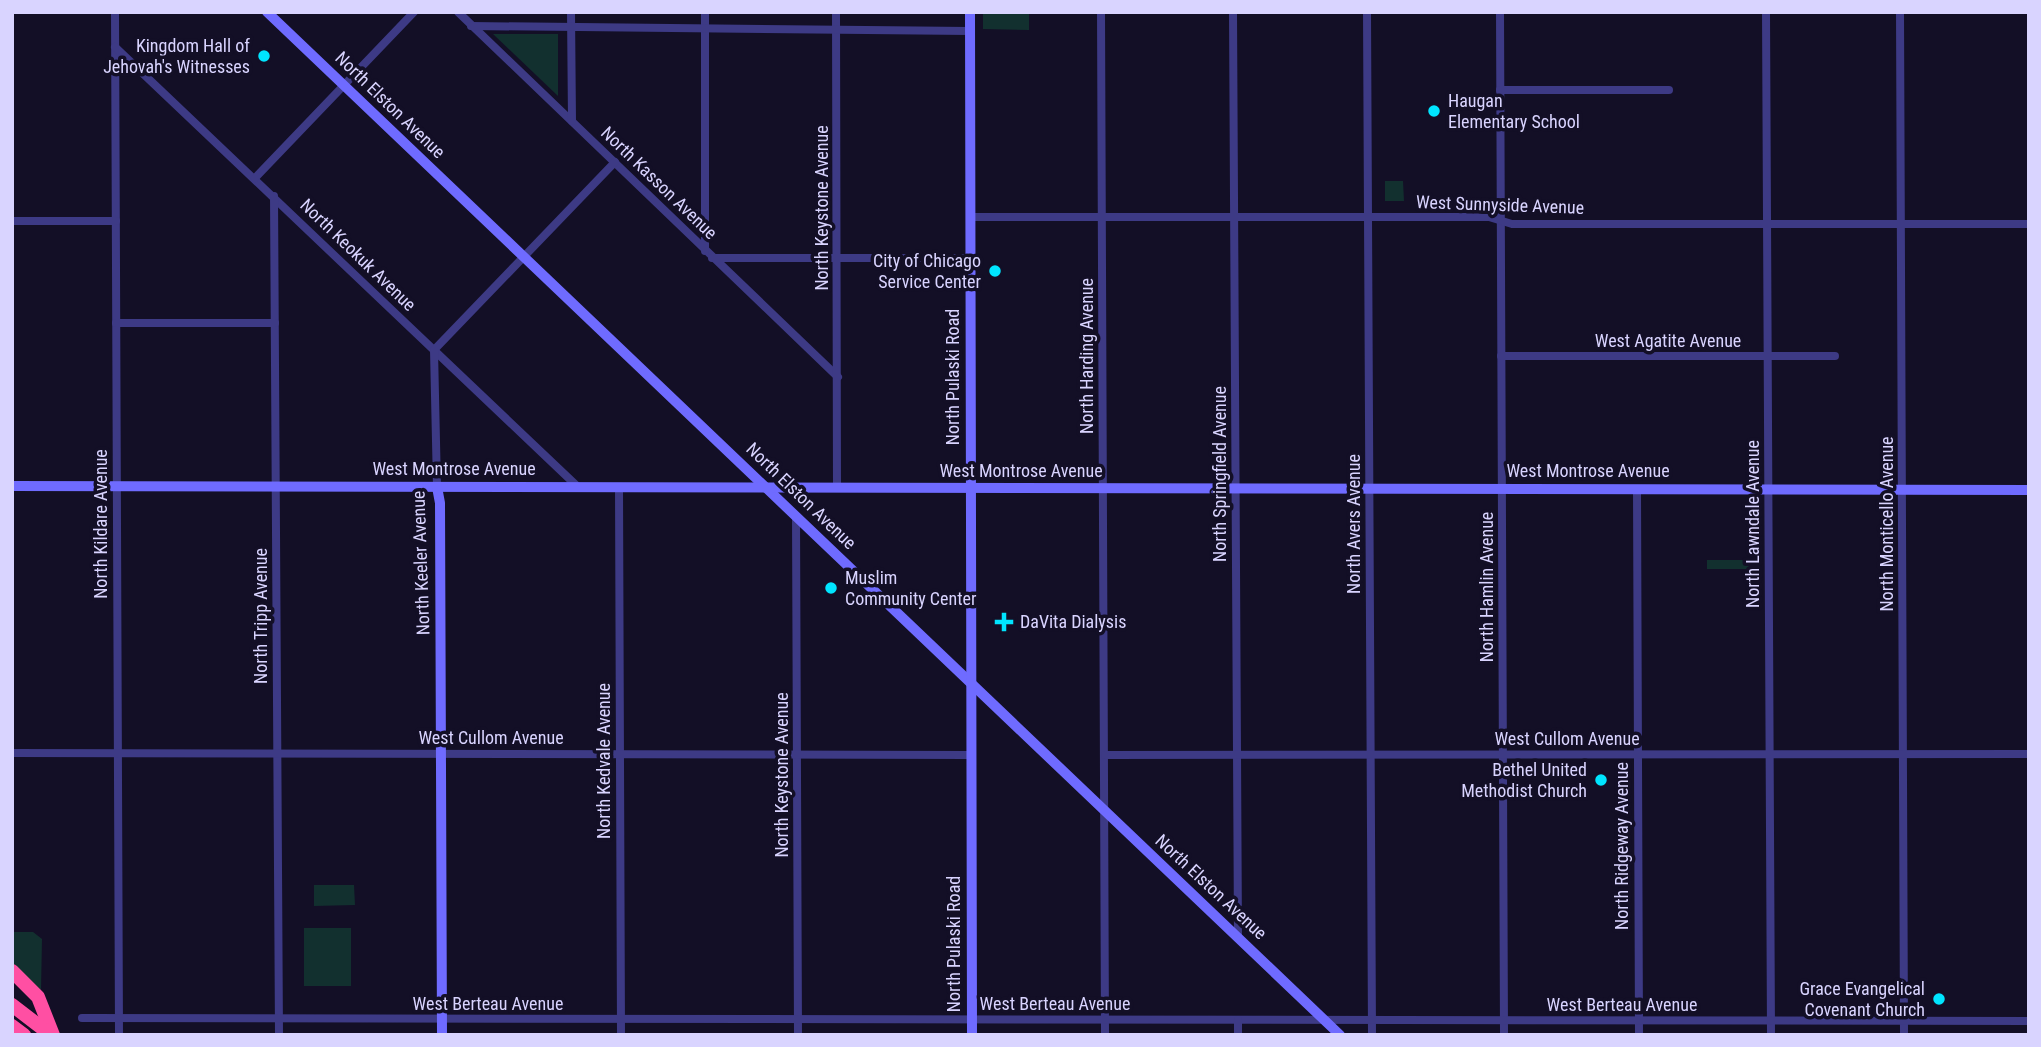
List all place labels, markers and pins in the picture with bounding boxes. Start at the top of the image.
place label: Kingdom Hall of Jehovah's Witnesses [103,35,250,77]
marker: Kingdom Hall of Jehovah's Witnesses [256,48,272,64]
place label: Haugan Elementary School [1448,90,1580,132]
marker: Haugan Elementary School [1426,103,1442,119]
place label: City of Chicago Service Center [873,250,982,292]
marker: City of Chicago Service Center [987,263,1003,279]
place label: Muslim Community Center [845,567,977,609]
marker: Muslim Community Center [823,580,839,596]
place label: DaVita Dialysis [1020,611,1126,632]
marker: DaVita Dialysis [994,612,1014,632]
place label: Bethel United Methodist Church [1461,759,1587,801]
marker: Bethel United Methodist Church [1593,772,1609,788]
place label: Grace Evangelical Covenant Church [1799,978,1925,1020]
marker: Grace Evangelical Covenant Church [1931,991,1947,1007]

